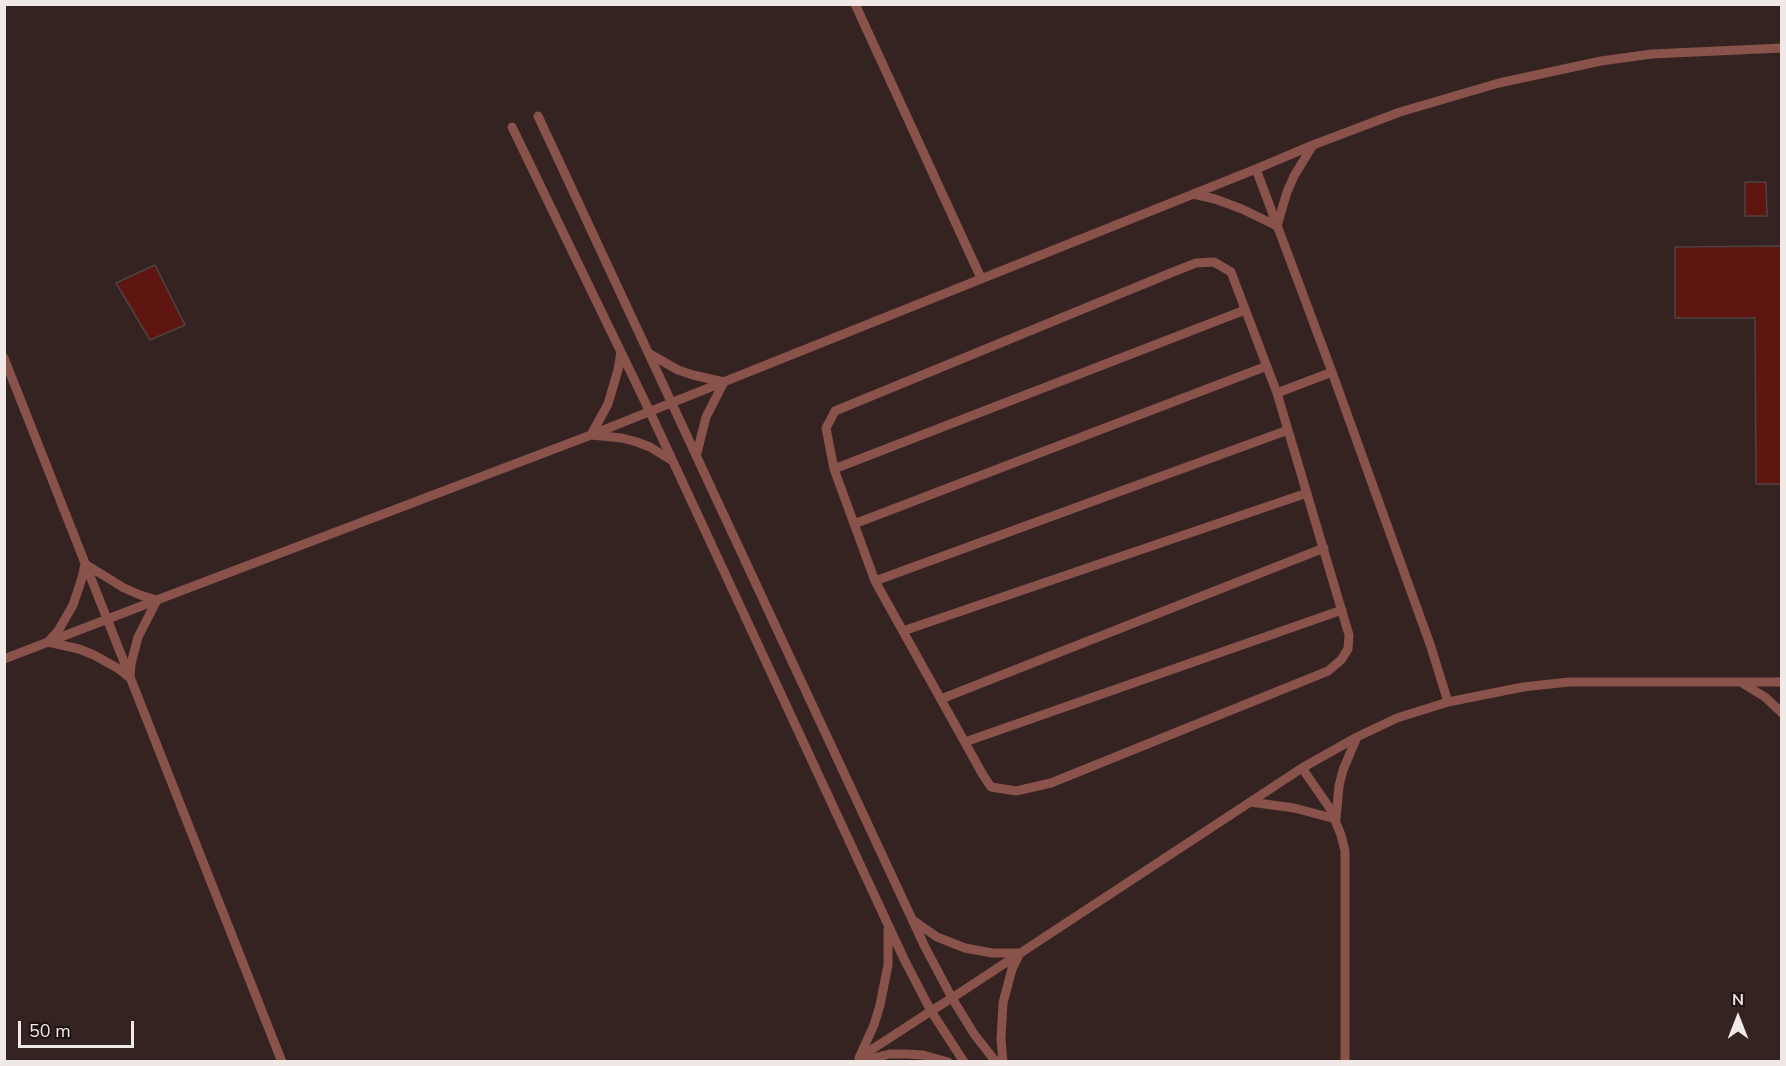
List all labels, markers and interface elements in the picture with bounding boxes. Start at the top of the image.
north arrow [1708,988,1768,1048]
text: N [1732,989,1744,1011]
scale bar [21,1009,136,1047]
text: 50 m [29,1019,71,1043]

